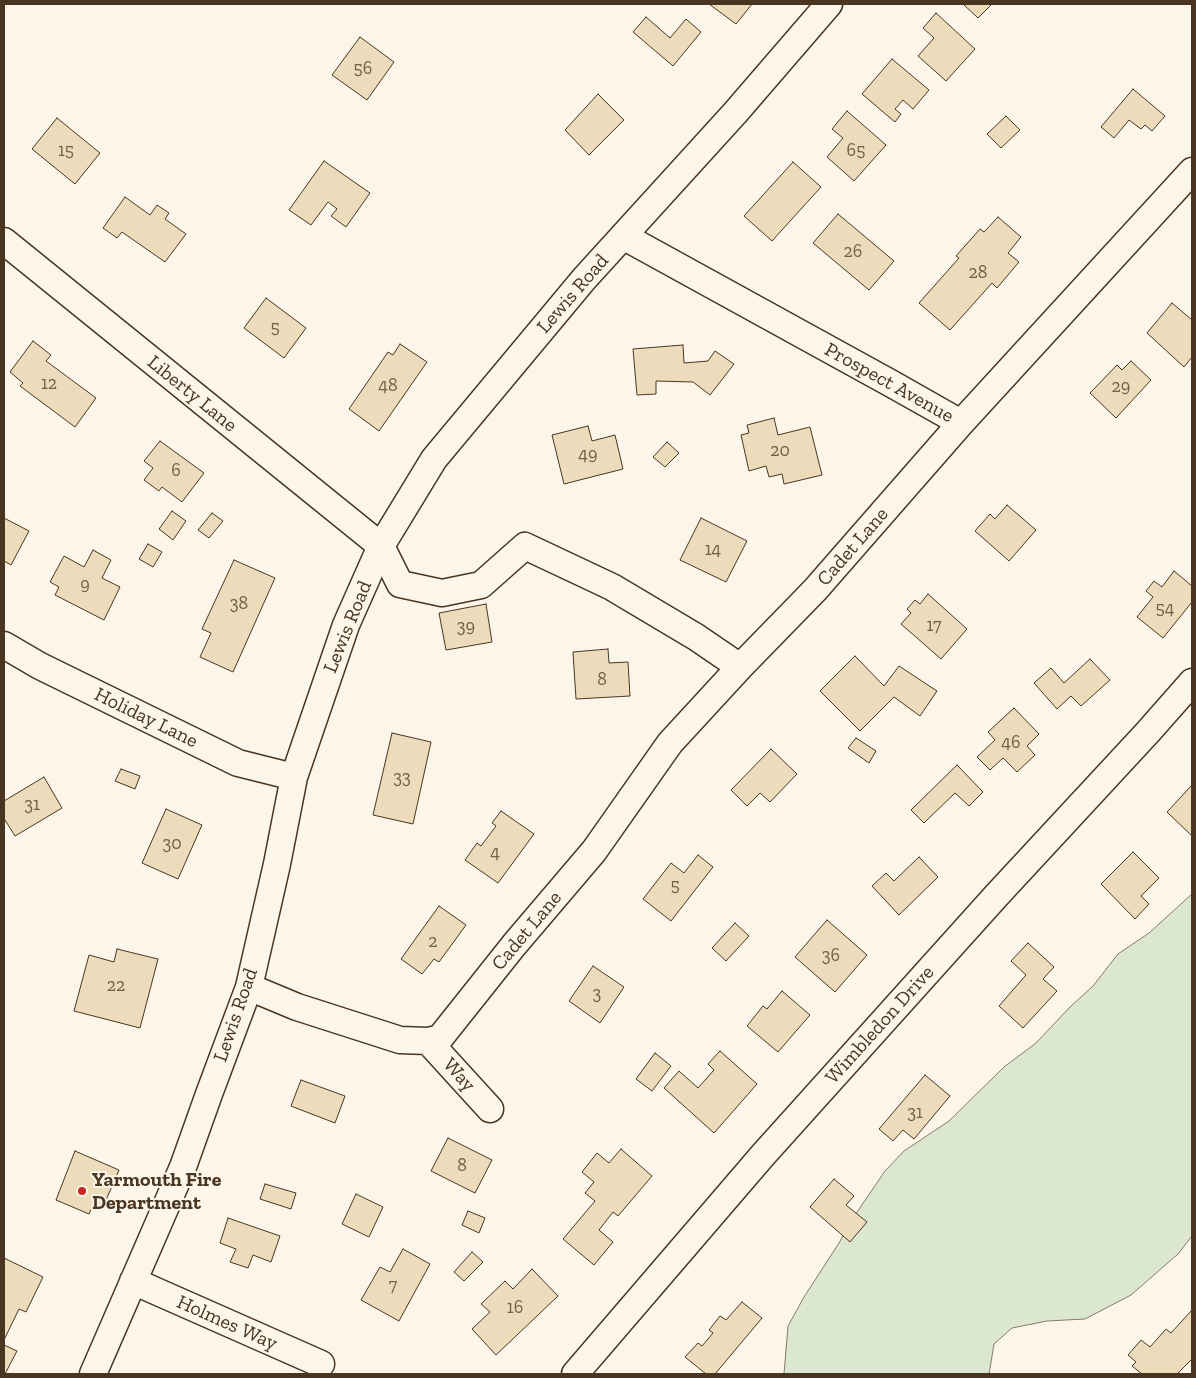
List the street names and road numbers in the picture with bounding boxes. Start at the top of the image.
street label: Lewis Road [532,249,614,339]
street label: Prospect Avenue [820,338,958,428]
street label: Liberty Lane [142,351,242,437]
street label: Cadet Lane [812,503,894,591]
street label: Lewis Road [319,577,377,677]
street label: Holiday Lane [90,683,202,753]
street label: Cadet Lane [487,886,567,976]
street label: Wimbledon Drive [821,961,939,1089]
street label: Lewis Road [209,965,263,1065]
street label: Way [438,1053,480,1097]
street label: Holmes Way [173,1290,281,1356]

